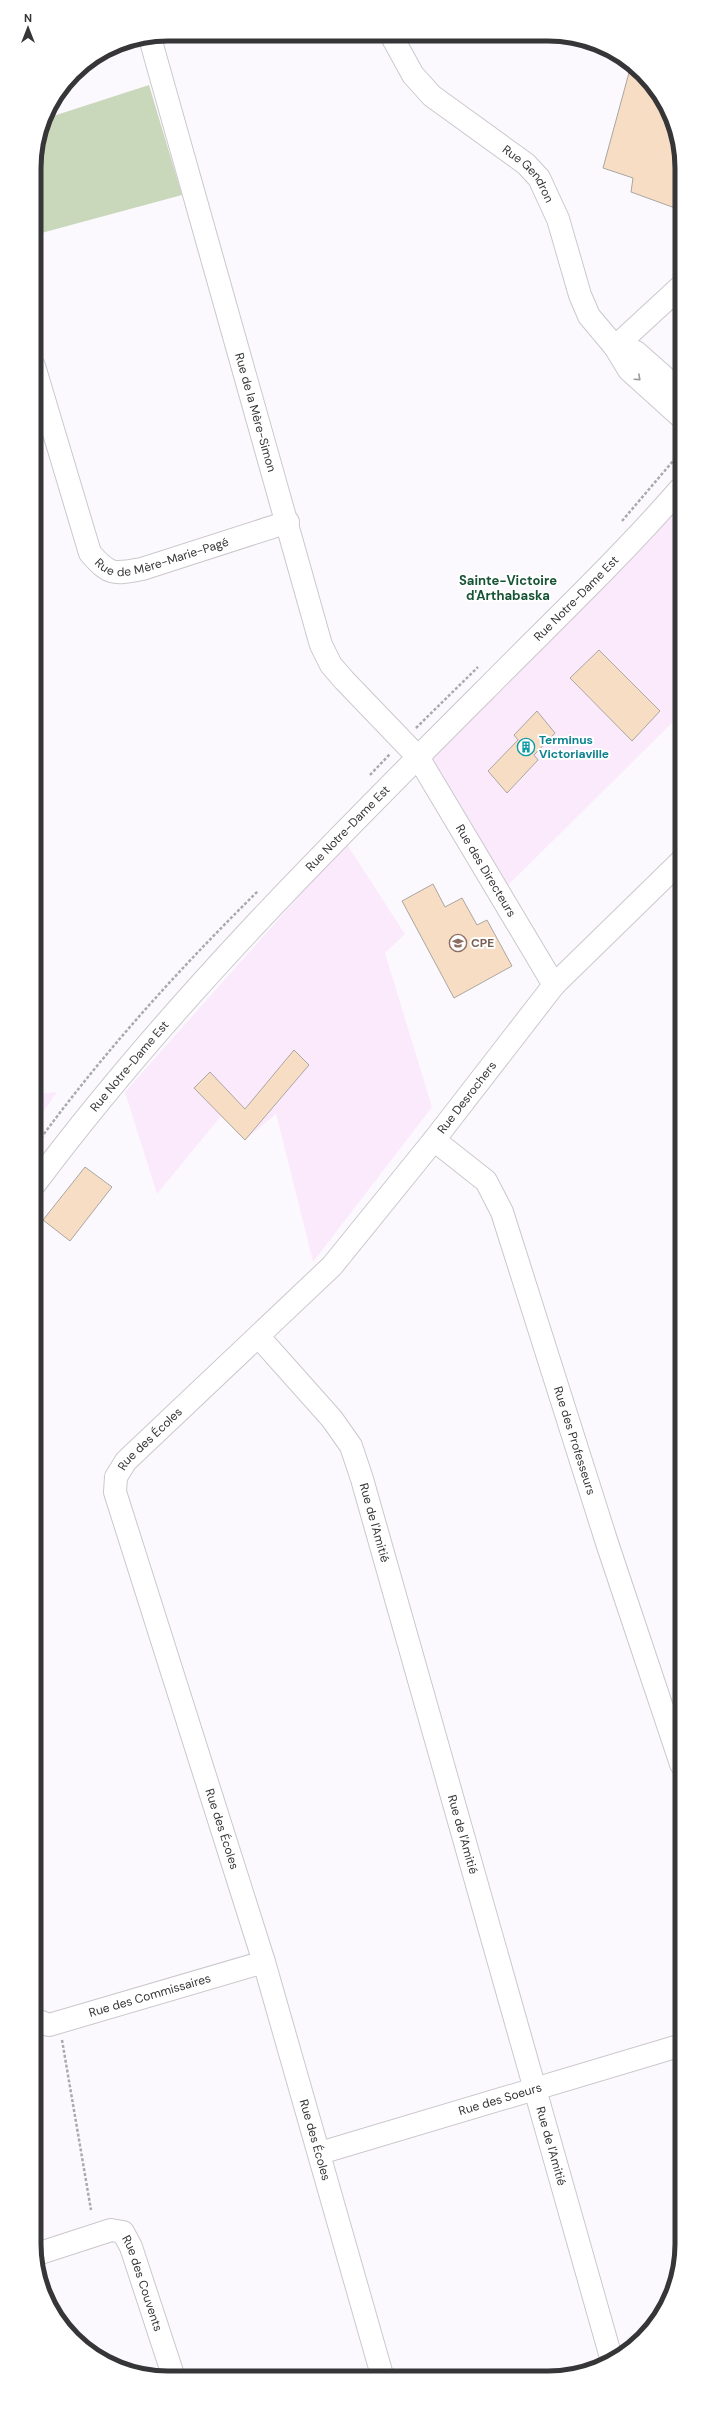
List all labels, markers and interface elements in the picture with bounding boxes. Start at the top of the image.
north arrow [8,8,48,48]
text: N [24,11,32,25]
street label: Rue Gendron [499,142,557,205]
street label: Rue de la Mère-Simon [231,351,280,474]
one-way arrow [633,373,641,381]
street label: Rue de Mère-Marie-Pagé [91,534,231,580]
street label: Rue Notre-Dame Est [530,552,622,645]
district label: Sainte-Victoire d'Arthabaska [459,572,557,604]
place label: Terminus Victoriaville [539,732,609,762]
building icon: Terminus Victoriaville [516,737,536,757]
street label: Rue Notre-Dame Est [302,782,394,875]
street label: Rue des Directeurs [452,821,520,920]
school or university icon: CPE [448,933,468,953]
place label: CPE [471,935,494,951]
street label: Rue Notre-Dame Est [86,1017,173,1115]
street label: Rue Desrochers [434,1058,500,1137]
street label: Rue des Professeurs [550,1384,599,1497]
street label: Rue des Écoles [114,1404,186,1473]
street label: Rue de l'Amitié [356,1481,393,1564]
street label: Rue des Écoles [201,1787,243,1871]
street label: Rue de l'Amitié [444,1793,482,1876]
street label: Rue des Commissaires [87,1970,213,2021]
street label: Rue des Soeurs [457,2079,544,2119]
street label: Rue des Écoles [296,2097,334,2183]
street label: Rue de l'Amitié [532,2105,570,2188]
street label: Rue des Couvents [118,2232,166,2334]

